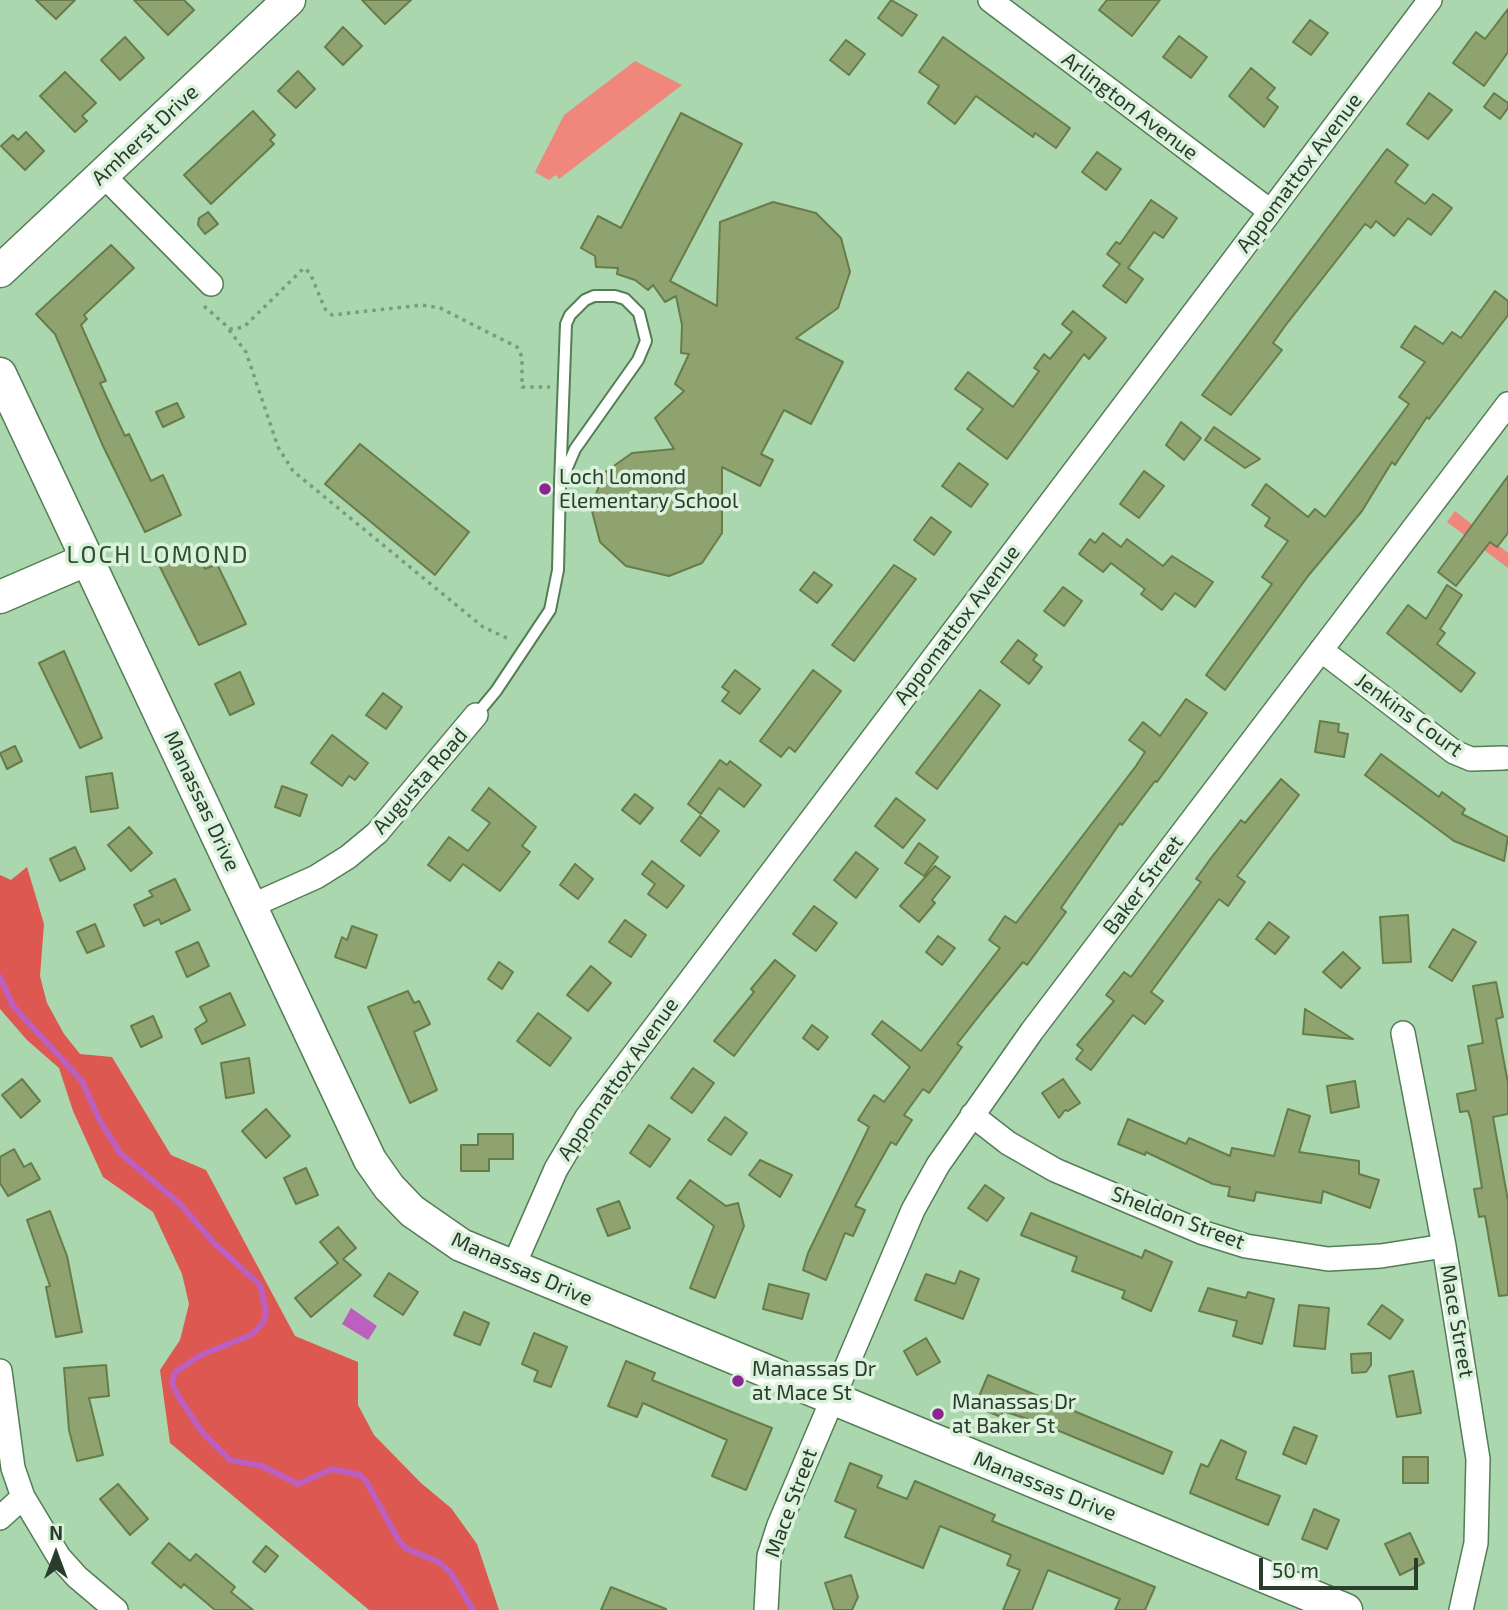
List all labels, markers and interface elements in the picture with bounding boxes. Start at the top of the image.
street label: Arlington Avenue [1057,47,1203,165]
street label: Amherst Drive [86,79,204,191]
street label: Appomattox Avenue [1231,88,1367,258]
place label: Loch Lomond Elementary School [559,464,738,514]
marker: Loch Lomond Elementary School [537,481,553,497]
street label: Appomattox Avenue [889,540,1025,710]
district label: LOCH LOMOND [68,541,248,569]
street label: Jenkins Court [1350,668,1468,762]
street label: Augusta Road [367,723,473,839]
street label: Manassas Drive [159,727,245,875]
street label: Baker Street [1098,830,1188,940]
street label: Appomattox Avenue [552,993,684,1165]
street label: Sheldon Street [1108,1181,1248,1255]
street label: Manassas Drive [448,1227,596,1311]
street label: Mace Street [1435,1262,1479,1380]
place label: Manassas Dr at Mace St [752,1356,876,1406]
marker: Manassas Dr at Mace St [730,1373,746,1389]
place label: Manassas Dr at Baker St [952,1389,1076,1439]
marker: Manassas Dr at Baker St [930,1406,946,1422]
street label: Mace Street [760,1445,822,1561]
street label: Manassas Drive [970,1446,1120,1526]
north arrow [21,1519,91,1589]
text: N [49,1521,63,1544]
scale bar [1263,1544,1422,1588]
text: 50 m [1272,1557,1319,1582]

